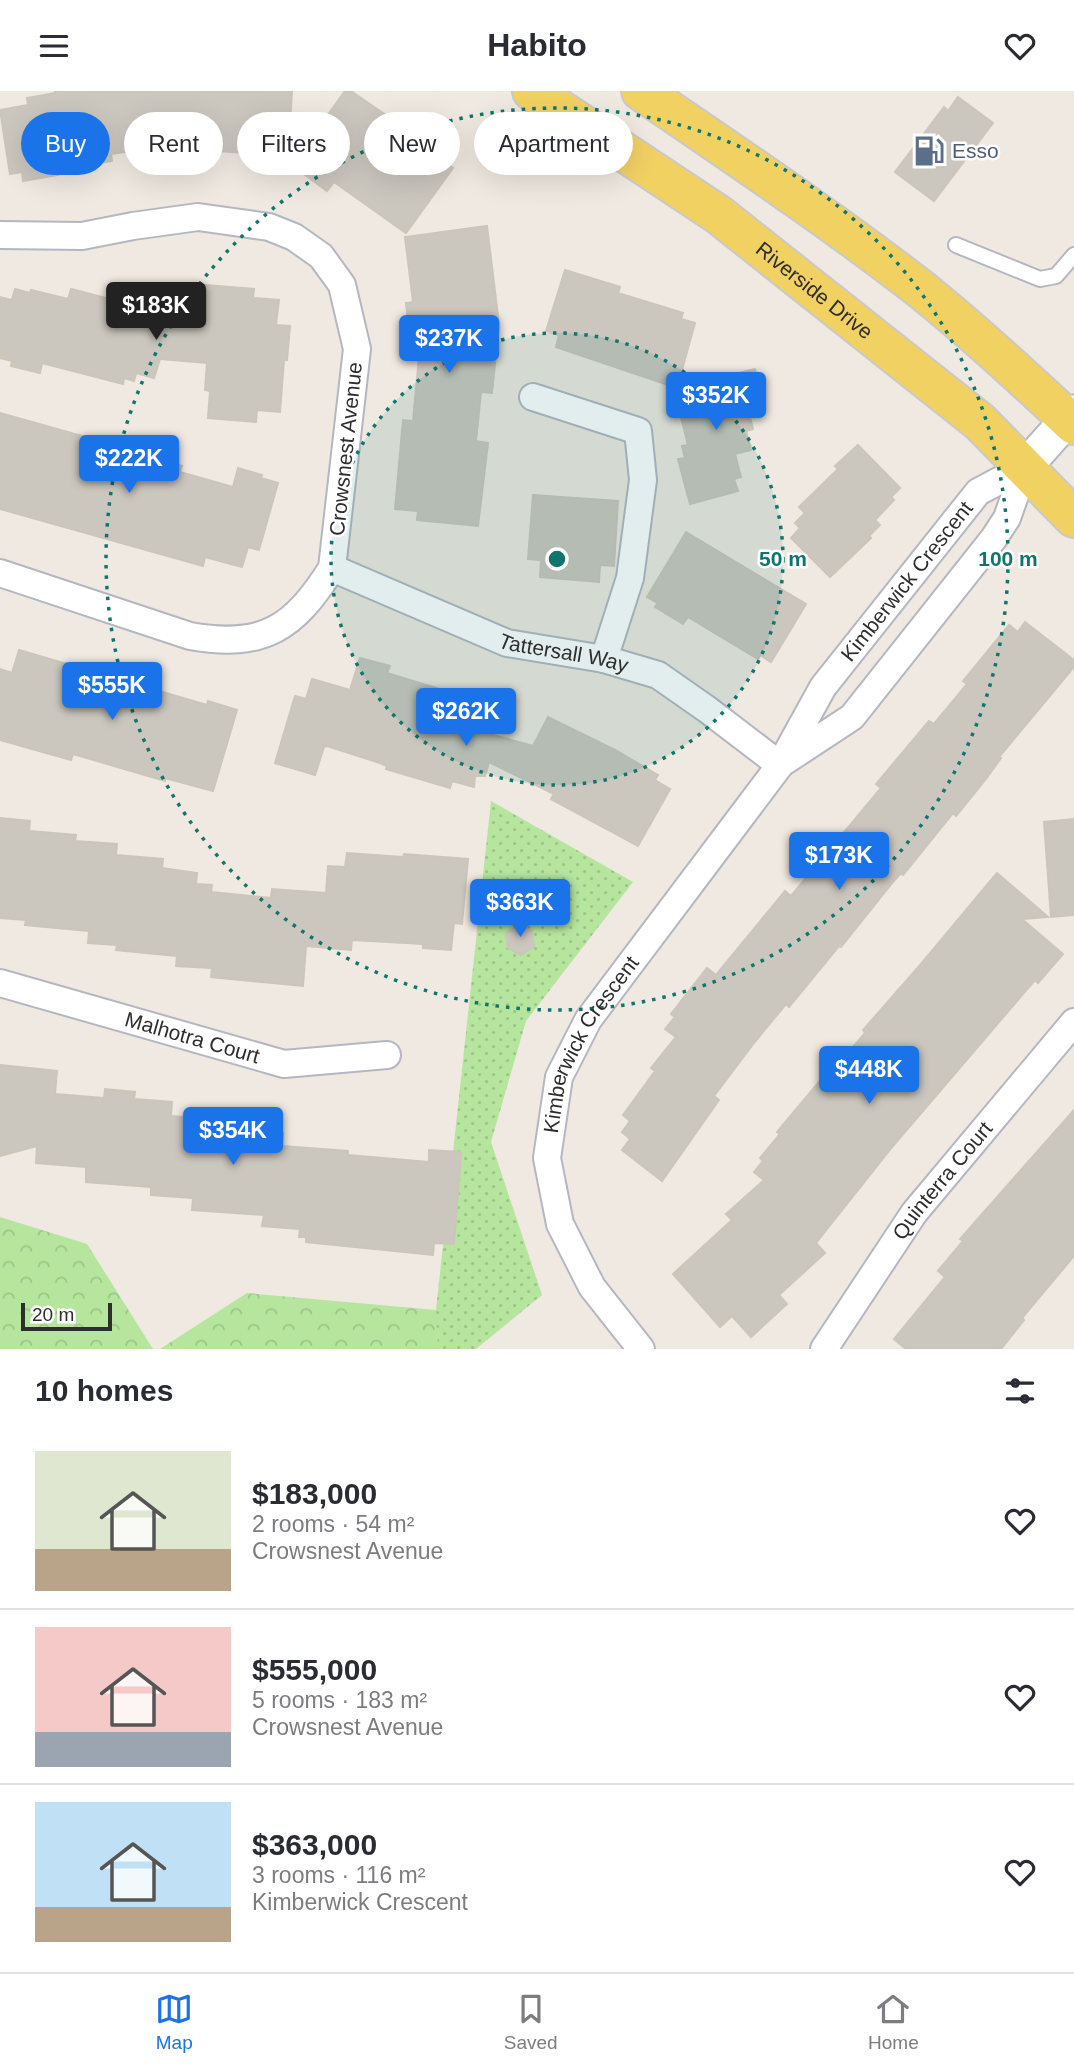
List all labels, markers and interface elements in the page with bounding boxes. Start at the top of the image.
icon: menu [35,27,73,65]
text: Habito [487,27,587,63]
icon: heart [1001,27,1039,65]
chip: Buy [21,112,110,175]
chip: Rent [124,112,223,175]
chip: Filters [237,112,350,175]
chip: New [364,112,460,175]
chip: Apartment [474,112,633,175]
fuel station icon: Esso [912,134,946,168]
place label: Esso [952,139,999,162]
street label: Riverside Drive [752,237,878,343]
pin: $183K [107,282,205,342]
text: $183K [122,292,190,318]
pin: $237K [400,315,498,375]
text: $237K [415,325,483,351]
street label: Crowsnest Avenue [325,361,366,537]
pin: $352K [667,373,765,432]
text: $352K [682,382,750,408]
pin: $222K [80,435,178,495]
text: $222K [95,445,163,471]
street label: Kimberwick Crescent [836,497,977,665]
centre of rings [545,547,569,571]
text: 50 m [759,547,807,570]
text: 100 m [978,547,1038,570]
street label: Tattersall Way [495,629,632,677]
pin: $555K [63,663,161,722]
text: $555K [78,672,146,698]
pin: $262K [417,689,515,748]
text: $262K [432,698,500,724]
pin: $173K [790,833,888,892]
text: $173K [805,842,873,868]
pin: $363K [471,879,569,939]
text: $363K [486,889,554,915]
street label: Kimberwick Crescent [539,951,643,1135]
street label: Malhotra Court [122,1007,263,1068]
pin: $448K [820,1047,918,1106]
text: $448K [835,1056,903,1082]
pin: $354K [184,1107,282,1167]
text: $354K [199,1117,267,1143]
street label: Quinterra Court [888,1117,997,1244]
scale bar [21,1300,112,1332]
text: 20 m [32,1304,74,1325]
icon: filters [1001,1372,1039,1410]
text: 10 homes [35,1374,173,1407]
text: $183,000 [252,1477,377,1510]
icon: home [91,1479,175,1563]
icon: heart [1001,1502,1039,1540]
text: 2 rooms · 54 m² [252,1511,414,1537]
text: Crowsnest Avenue [252,1538,443,1564]
text: $555,000 [252,1653,377,1686]
icon: home [91,1655,175,1739]
icon: heart [1001,1678,1039,1716]
text: 5 rooms · 183 m² [252,1687,427,1713]
text: Crowsnest Avenue [252,1714,443,1740]
text: $363,000 [252,1828,377,1861]
icon: home [91,1830,175,1914]
icon: heart [1001,1853,1039,1891]
text: 3 rooms · 116 m² [252,1862,425,1888]
text: Kimberwick Crescent [252,1889,468,1915]
tab: Map [155,1990,193,2054]
tab: Saved [504,1990,558,2054]
tab: Home [868,1990,919,2054]

